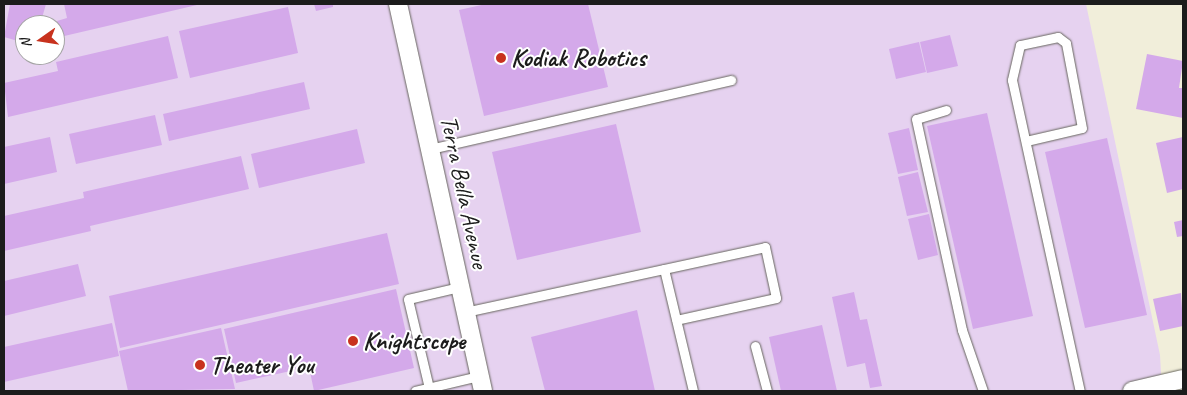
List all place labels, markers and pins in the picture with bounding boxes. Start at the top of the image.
place label: Kodiak Robotics [511,43,646,73]
marker: Kodiak Robotics [495,52,507,64]
place label: Knightscope [363,326,465,356]
marker: Knightscope [347,335,359,347]
place label: Theater You [210,350,313,380]
marker: Theater You [194,359,206,371]

